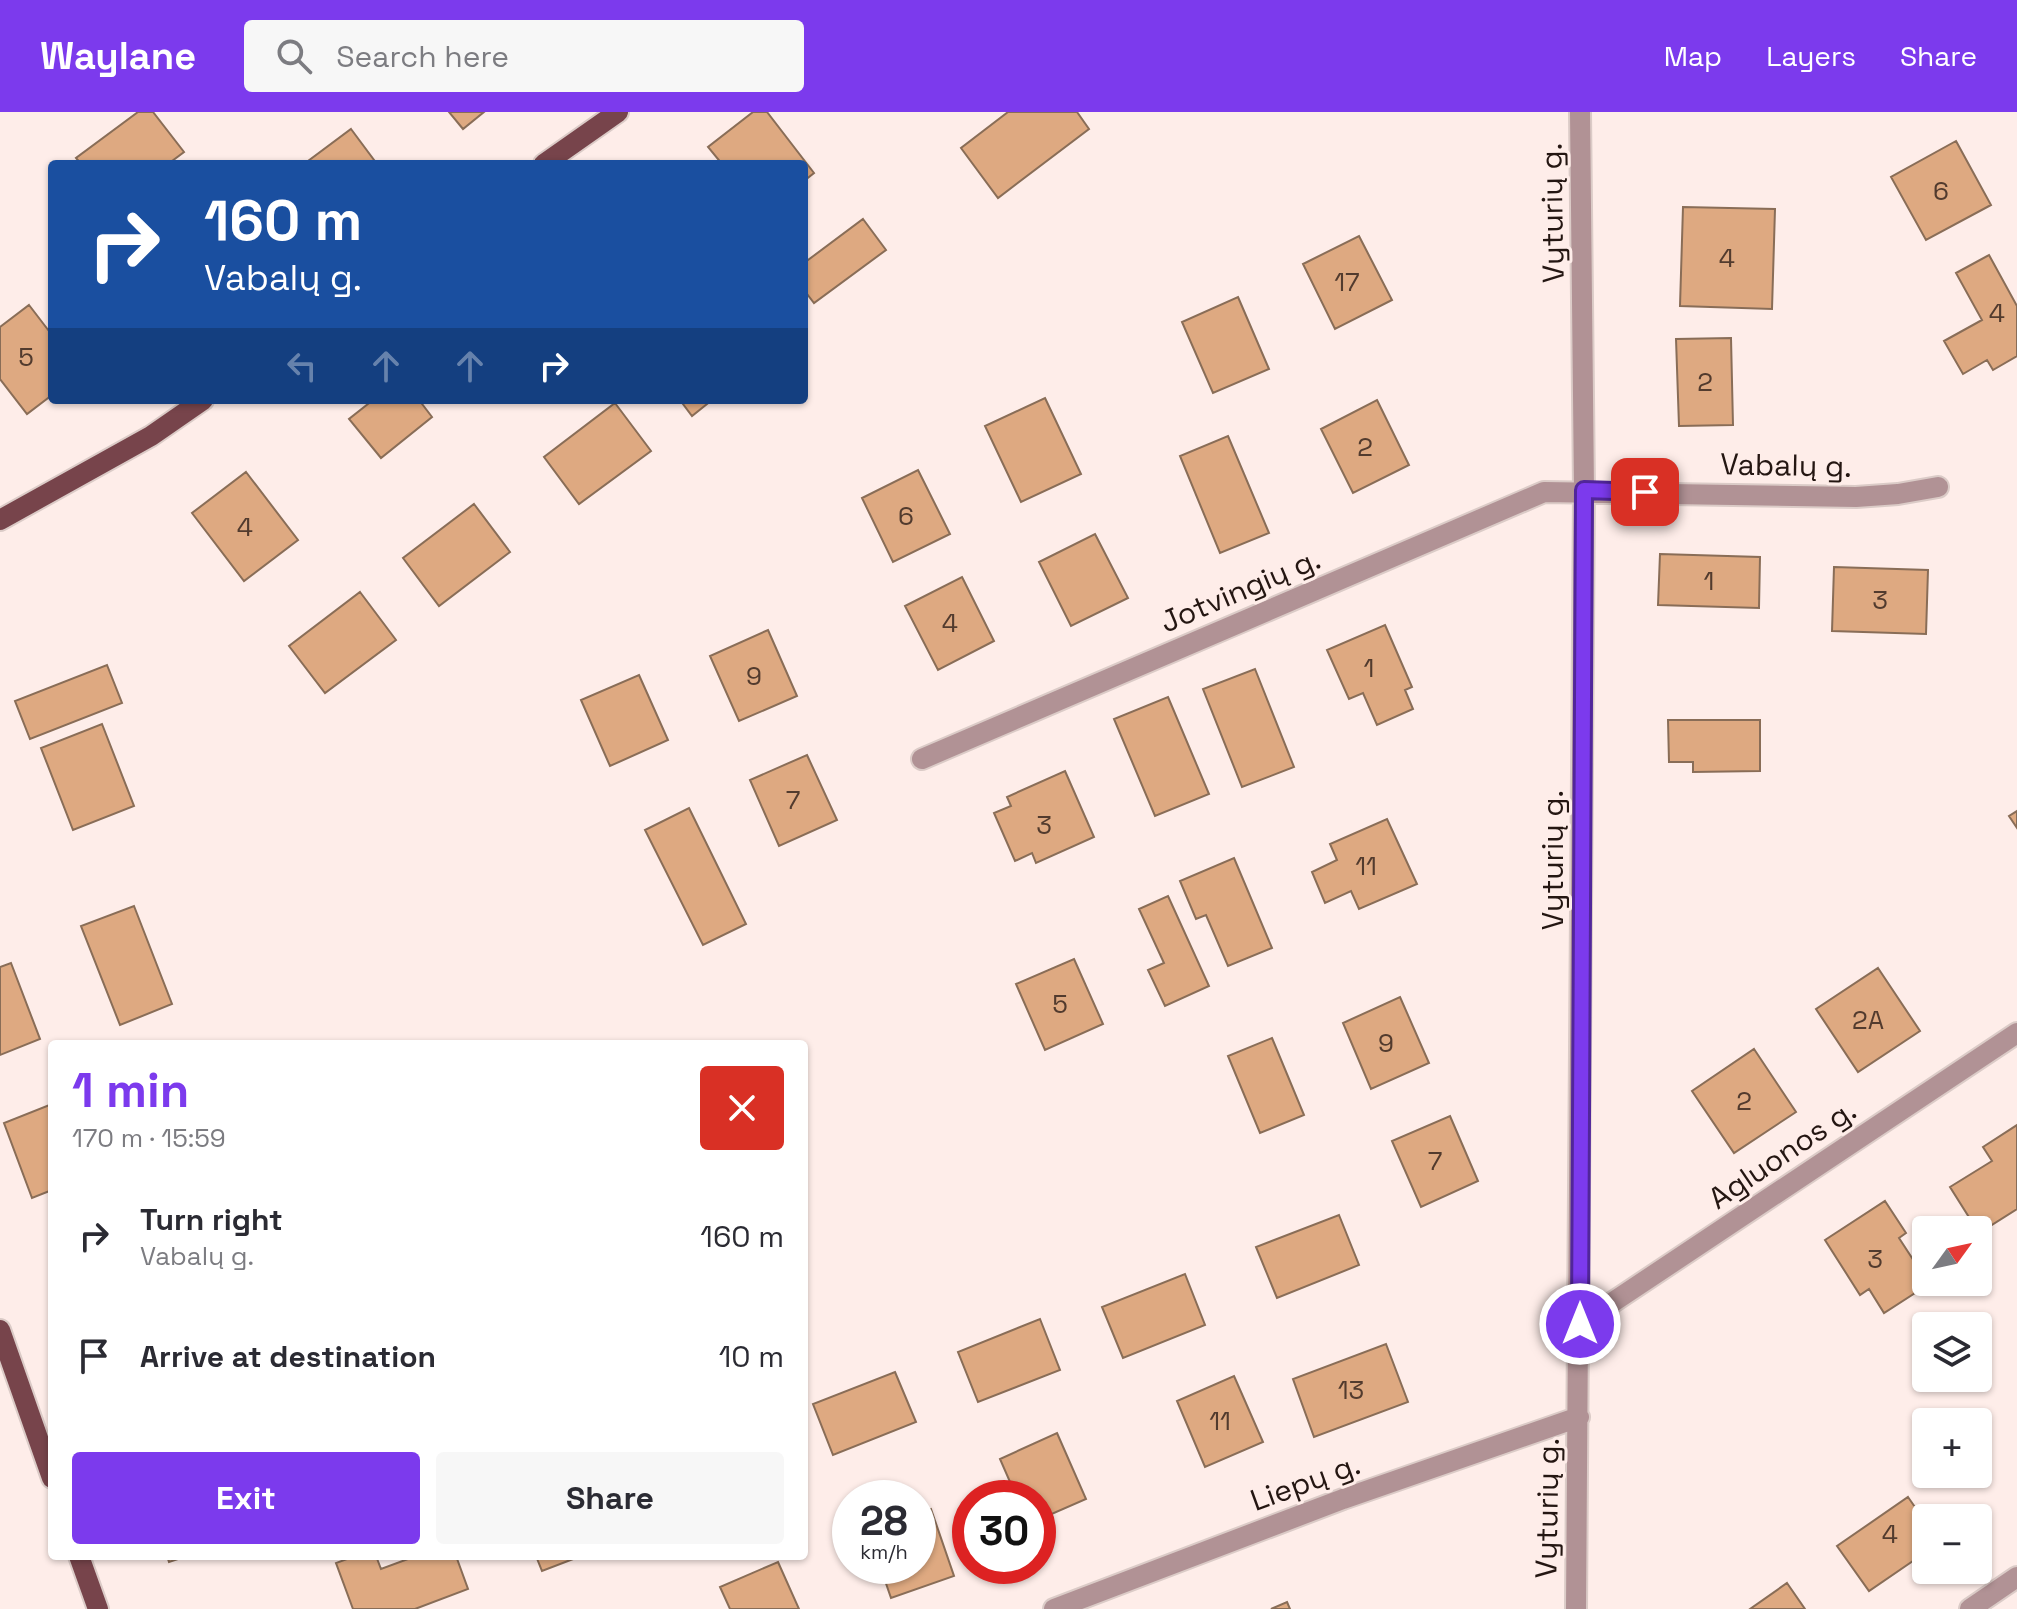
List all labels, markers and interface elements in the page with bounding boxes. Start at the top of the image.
search box [244,20,804,92]
text: Waylane [40,32,196,80]
icon: search [272,34,316,78]
text: Search here [336,37,509,76]
text: Map [1664,38,1722,74]
text: Layers [1766,38,1856,74]
text: Share [1900,38,1977,74]
street label: Vyturių g. [1531,142,1573,284]
house number: 6 [1933,174,1949,208]
text: 160 m [204,185,362,256]
icon: right [72,192,176,296]
house number: 4 [1719,241,1735,275]
text: Vabalų g. [204,255,362,301]
house number: 17 [1334,265,1360,299]
house number: 4 [1989,296,2005,330]
house number: 5 [18,340,34,374]
icon: left [280,344,324,388]
icon: ahead [364,344,408,388]
icon: ahead [448,344,492,388]
icon: right [532,344,576,388]
house number: 2 [1697,365,1713,399]
house number: 2 [1357,430,1373,464]
street label: Vabalų g. [1720,444,1852,486]
pin [1611,458,1679,526]
icon: arrive [1623,470,1667,514]
house number: 6 [898,499,914,533]
house number: 4 [237,510,253,544]
street label: Jotvingių g. [1154,539,1326,641]
house number: 1 [1704,564,1714,598]
house number: 3 [1872,583,1888,617]
house number: 4 [942,606,958,640]
house number: 1 [1364,651,1374,685]
house number: 9 [746,659,762,693]
house number: 7 [786,783,800,817]
street label: Vyturių g. [1533,790,1572,930]
house number: 3 [1036,808,1052,842]
house number: 11 [1355,849,1377,883]
house number: 5 [1052,987,1068,1021]
house number: 2A [1852,1003,1884,1037]
house number: 9 [1378,1026,1394,1060]
text: 1 min [72,1060,189,1121]
button: close [700,1066,784,1150]
house number: 2 [1736,1084,1752,1118]
street label: Agluonos g. [1701,1090,1863,1218]
text: 170 m · 15:59 [72,1121,226,1155]
house number: 7 [1428,1144,1442,1178]
text: Turn right [140,1200,283,1239]
icon: right [72,1214,116,1258]
north arrow [1912,1216,1992,1296]
map controls [1912,1216,1992,1584]
text: 160 m [700,1217,784,1256]
text: Vabalų g. [140,1239,254,1273]
house number: 3 [1867,1242,1883,1276]
position arrow [1538,1282,1622,1366]
button: layers [1912,1312,1992,1392]
icon: arrive [72,1334,116,1378]
text: Arrive at destination [140,1337,436,1376]
text: 10 m [719,1337,784,1376]
house number: 13 [1338,1373,1364,1407]
house number: 11 [1209,1404,1231,1438]
button: + [1912,1408,1992,1488]
street label: Vyturių g. [1526,1437,1568,1579]
street label: Liepų g. [1245,1444,1365,1520]
button: Exit [72,1452,420,1544]
button: Share [436,1452,784,1544]
speed limit sign: 30 [952,1480,1056,1584]
text: 28 [860,1496,908,1547]
button: − [1912,1504,1992,1584]
house number: 4 [1882,1517,1898,1551]
text: km/h [860,1539,908,1565]

